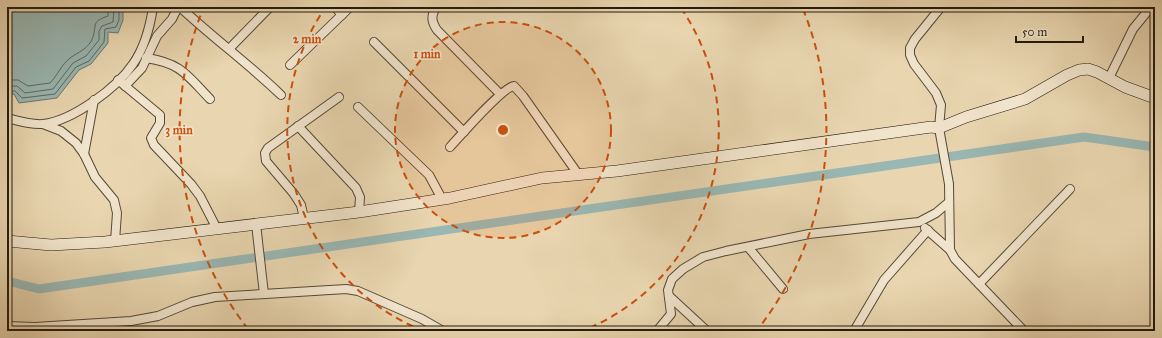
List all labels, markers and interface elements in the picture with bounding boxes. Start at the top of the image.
scale bar [1016,18,1083,44]
text: 50 m [1022,25,1047,39]
text: 2 min [293,32,322,46]
text: 1 min [413,47,441,61]
text: 3 min [165,123,193,138]
centre of rings [496,123,510,137]

